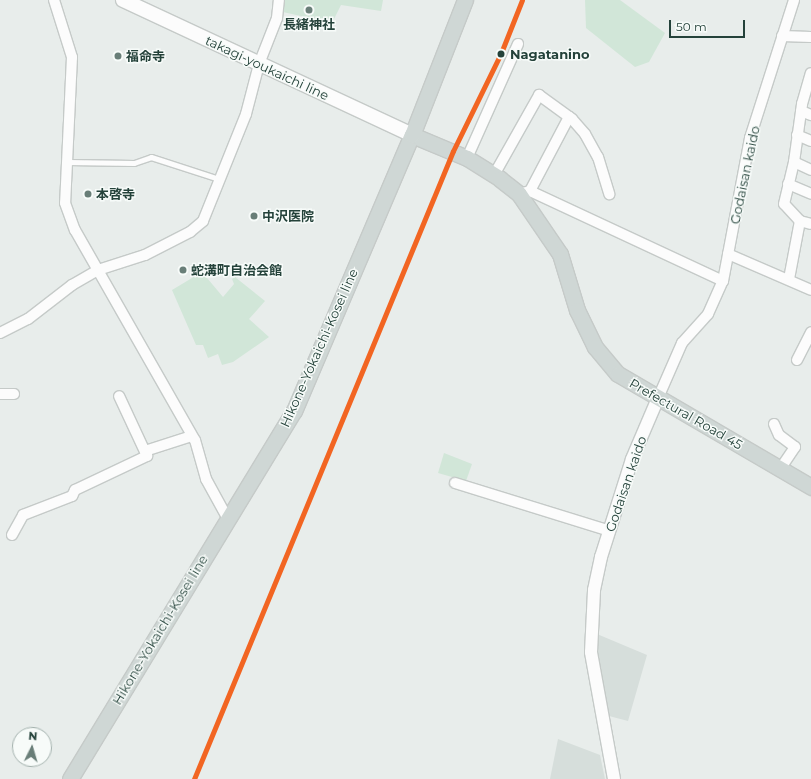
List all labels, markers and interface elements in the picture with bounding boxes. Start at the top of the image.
marker: 長緒神社 [304,5,314,15]
scale bar [671,12,747,38]
place label: 長緒神社 [283,16,335,32]
text: 50 m [676,19,707,34]
street label: takagi-youkaichi line [203,33,331,103]
place label: Nagatanino [510,46,590,62]
marker: Nagatanino [494,47,508,61]
place label: 福命寺 [126,48,165,64]
marker: 福命寺 [113,51,123,61]
street label: Godaisan kaido [727,124,763,226]
place label: 本啓寺 [96,186,135,202]
marker: 本啓寺 [83,189,93,199]
place label: 中沢医院 [262,208,314,224]
marker: 中沢医院 [249,211,259,221]
place label: 蛇溝町自治会館 [191,262,282,278]
marker: 蛇溝町自治会館 [178,265,188,275]
street label: Hikone-Yokaichi-Kosei line [277,266,361,430]
street label: Prefectural Road 45 [627,375,745,453]
street label: Godaisan kaido [602,434,650,534]
street label: Hikone-Yokaichi-Kosei line [109,552,211,708]
north arrow [12,727,52,767]
text: N [28,729,38,743]

